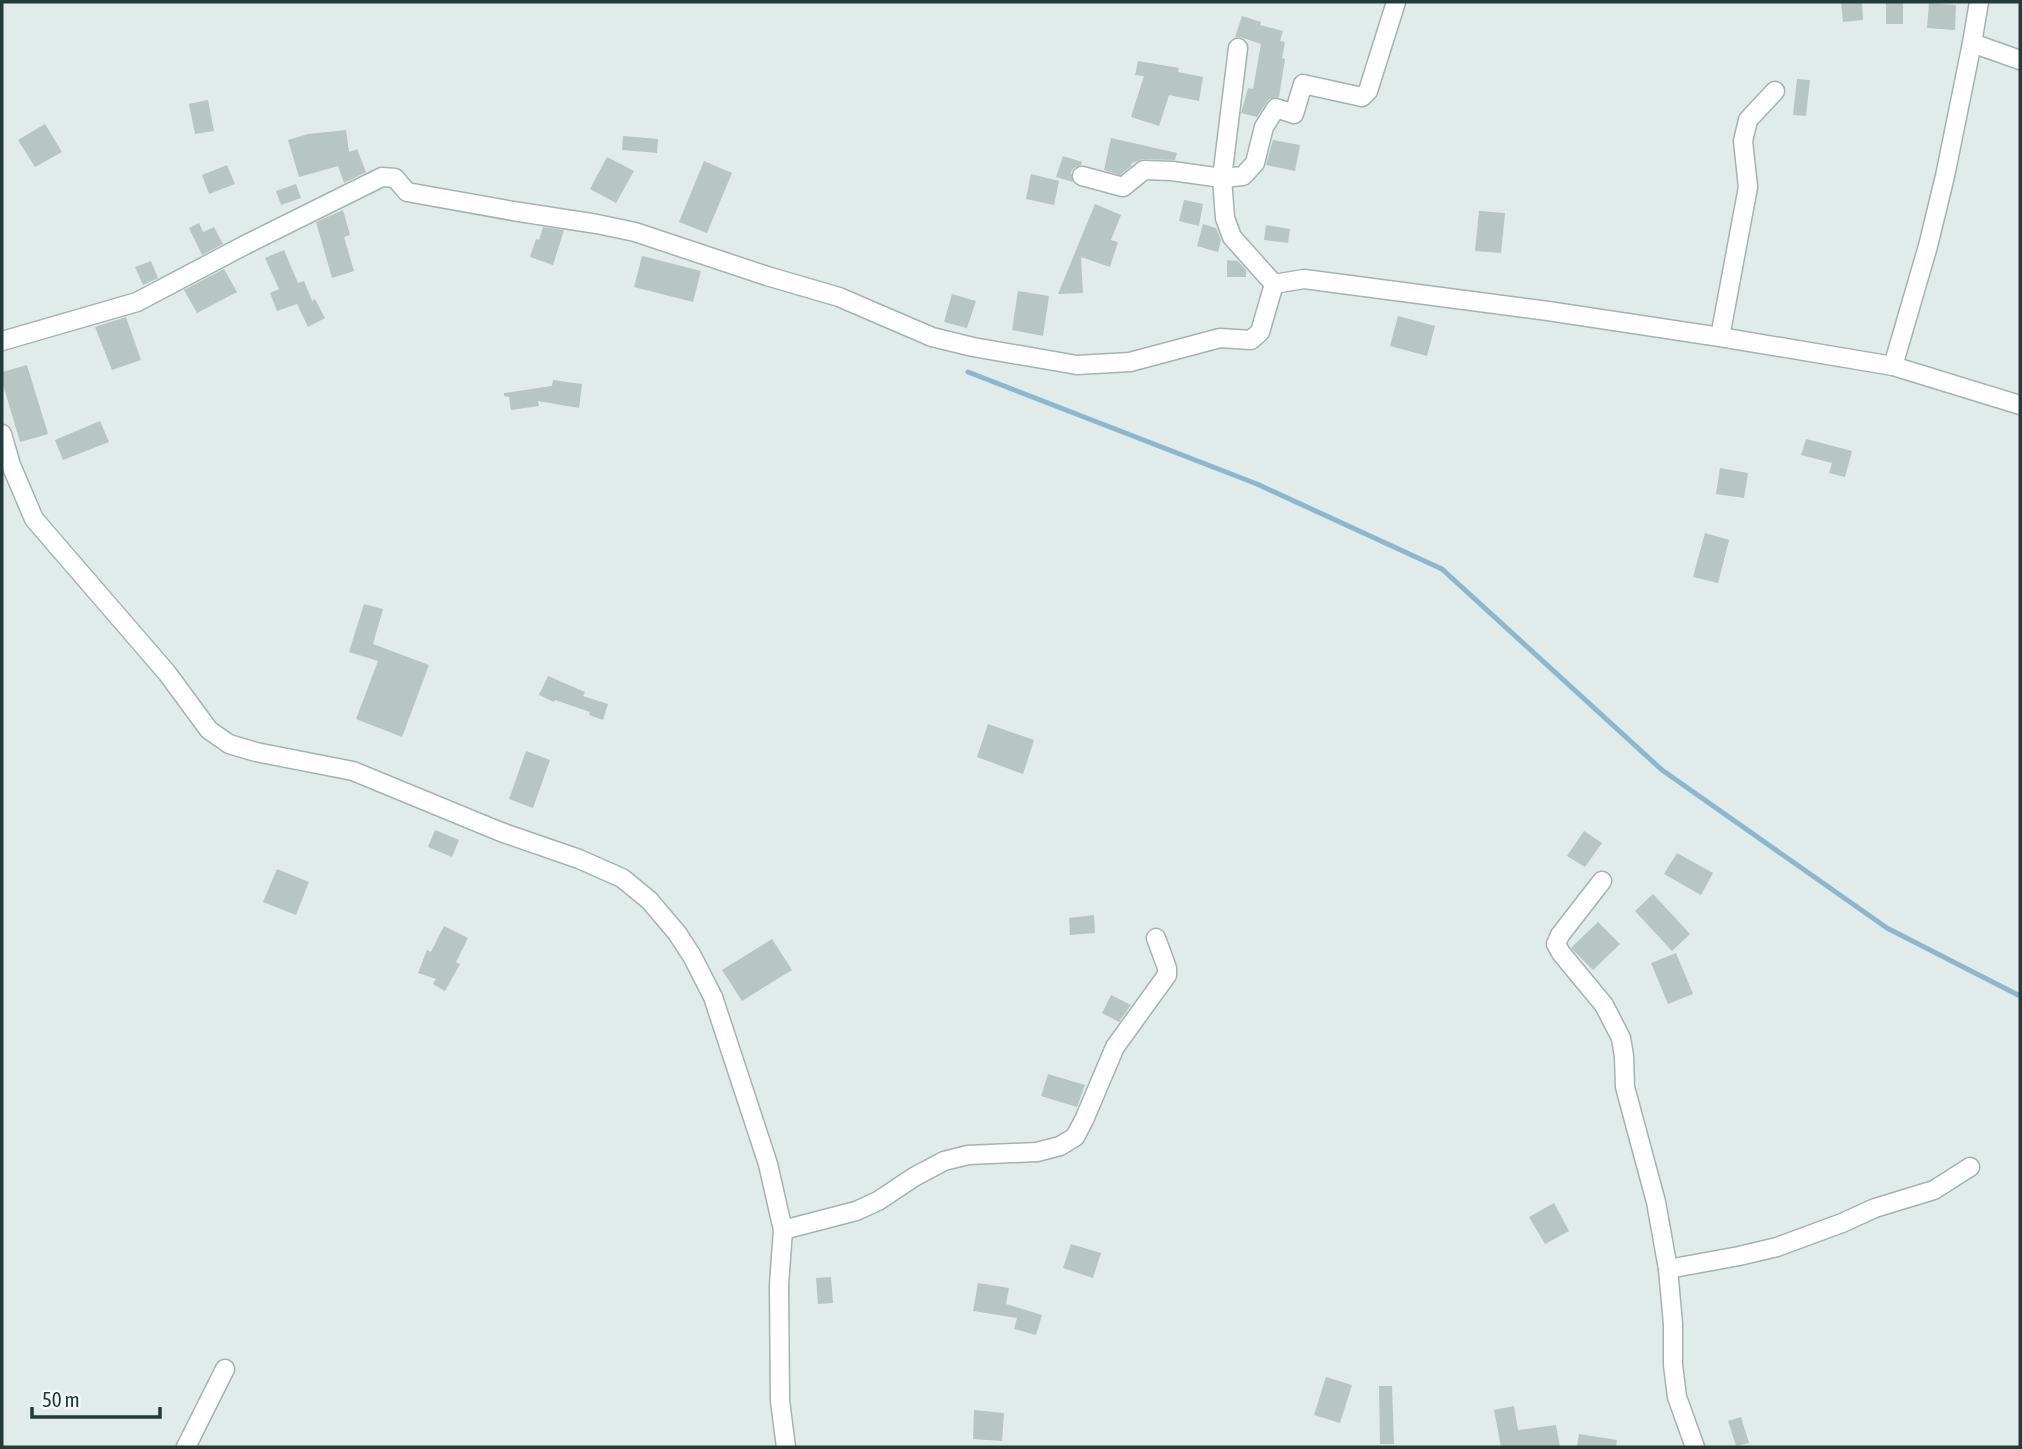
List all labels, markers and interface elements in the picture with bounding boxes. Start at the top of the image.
scale bar [32,1376,159,1420]
text: 50 m [42,1387,80,1411]

